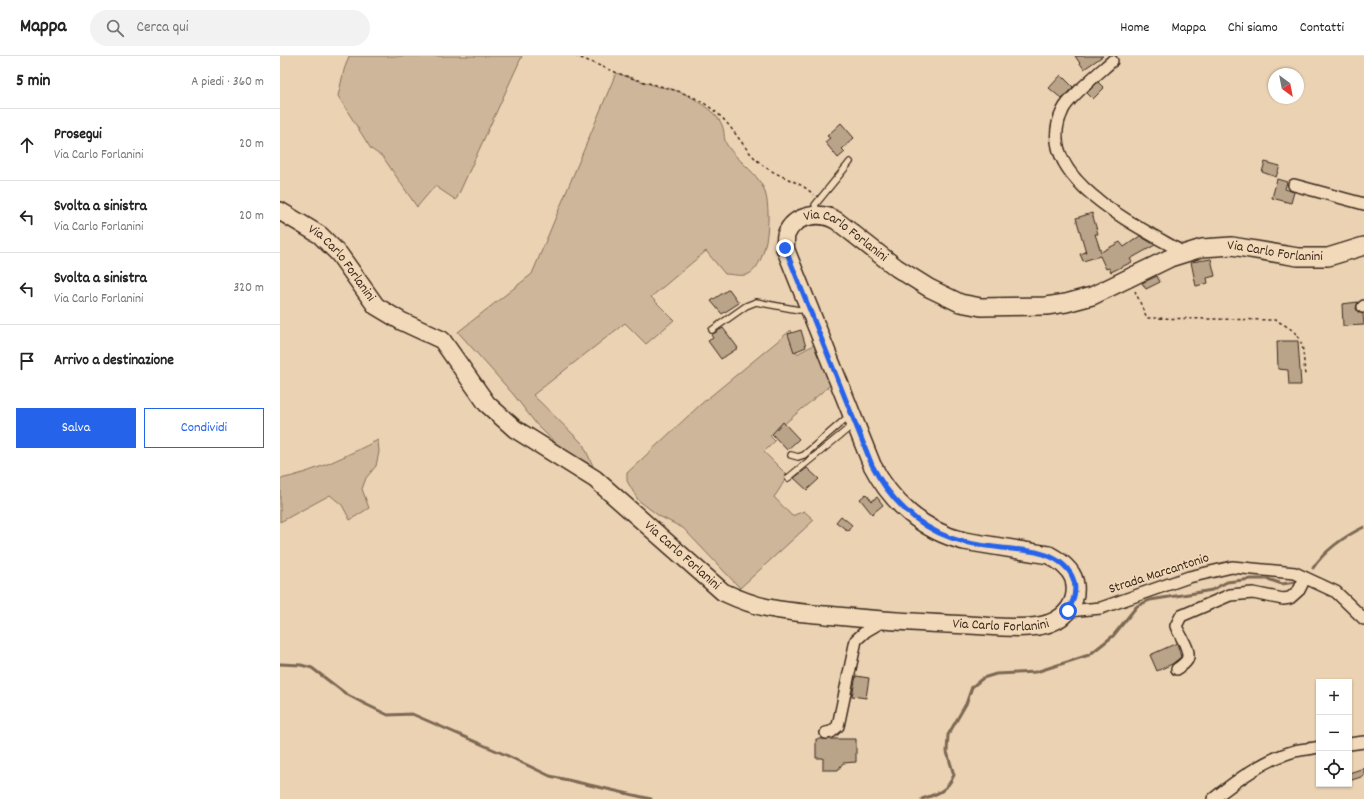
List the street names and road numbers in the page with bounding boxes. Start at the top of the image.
street label: Via Carlo Forlanini [801,205,892,267]
street label: Via Carlo Forlanini [304,220,380,306]
street label: Via Carlo Forlanini [1227,236,1323,267]
street label: Via Carlo Forlanini [639,517,725,596]
street label: Strada Marcantonio [1106,548,1212,600]
street label: Via Carlo Forlanini [952,614,1052,637]

